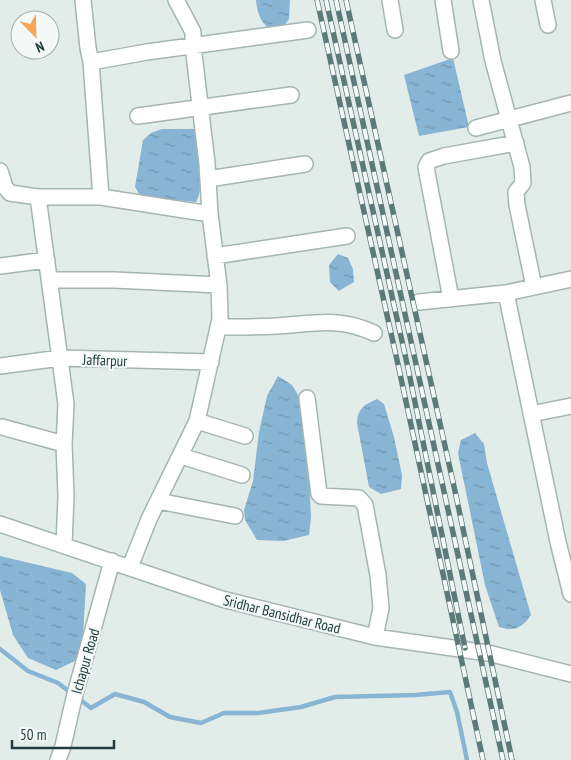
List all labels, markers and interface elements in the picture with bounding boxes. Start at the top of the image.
north arrow [10,10,60,60]
text: N [33,37,47,57]
street label: Jaffarpur [81,350,128,370]
street label: Sridhar Bansidhar Road [221,590,343,638]
street label: Ichapur Road [67,626,103,696]
scale bar [12,718,115,750]
text: 50 m [20,725,46,744]

